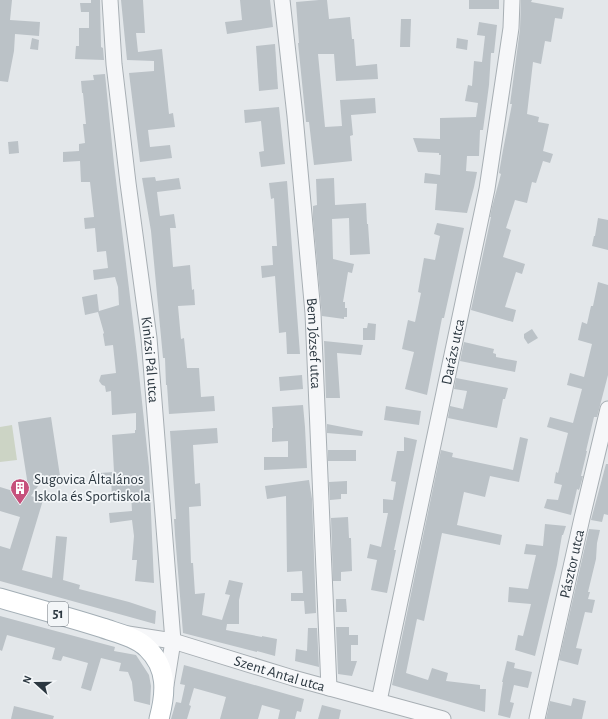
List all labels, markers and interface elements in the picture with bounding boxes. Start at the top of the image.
street label: Bem József utca [304,297,324,389]
street label: Kinizsi Pál utca [139,316,162,403]
street label: Darázs utca [438,317,467,386]
place label: Sugovica Általános Iskola és Sportiskola [34,470,151,504]
building icon: Sugovica Általános Iskola és Sportiskola [9,477,31,505]
street label: Pásztor utca [557,528,587,600]
road number: 51 [48,602,68,626]
street label: Szent Antal utca [232,653,327,694]
north arrow [16,663,56,703]
text: N [21,674,34,685]

